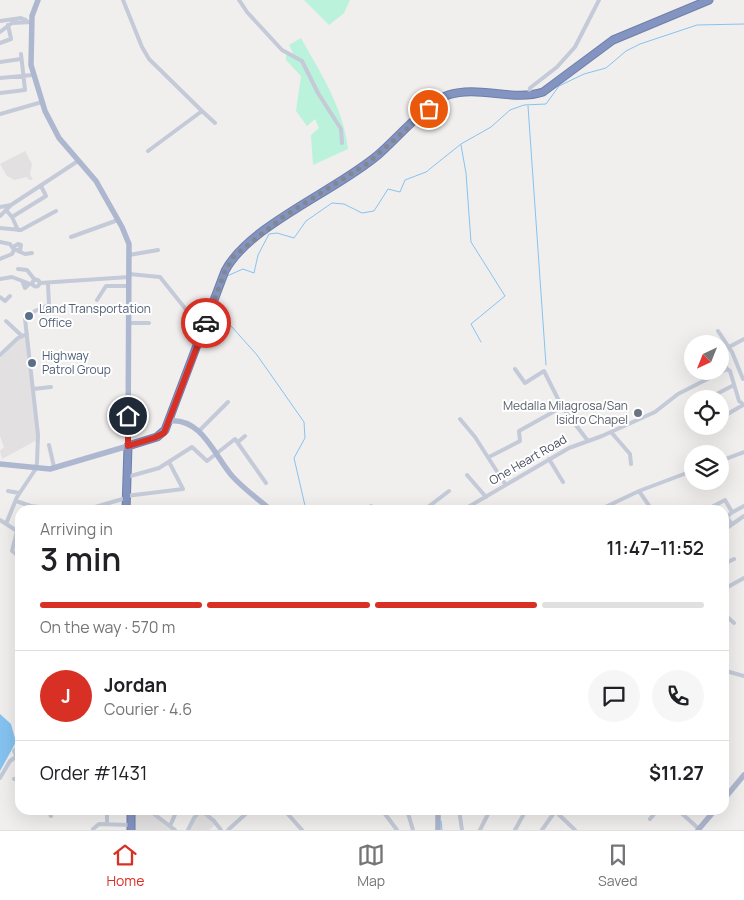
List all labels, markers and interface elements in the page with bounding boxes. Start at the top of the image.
pin [408,88,450,130]
icon: bag [415,95,443,123]
courier [181,298,231,348]
place label: Land Transportation Office [39,300,151,331]
icon: car [192,309,220,337]
marker: Land Transportation Office [23,310,35,322]
north arrow [684,335,729,380]
map controls [684,335,729,490]
place label: Highway Patrol Group [42,347,111,378]
marker: Highway Patrol Group [26,357,38,369]
button: locate [684,390,729,435]
pin [107,395,149,437]
place label: Medalla Milagrosa/San Isidro Chapel [503,397,628,428]
icon: home [114,402,142,430]
marker: Medalla Milagrosa/San Isidro Chapel [632,407,644,419]
street label: One Heart Road [486,430,570,489]
button: layers [684,445,729,490]
text: Arriving in [40,518,113,540]
text: 11:47–11:52 [606,535,704,561]
text: 3 min [40,537,121,581]
text: On the way · 570 m [40,616,175,638]
button: chat [588,670,640,722]
button: phone [652,670,704,722]
text: Jordan [104,672,167,698]
text: J [61,683,71,709]
text: Courier · 4.6 [104,698,192,720]
text: Order #1431 [40,760,147,786]
text: $11.27 [649,760,704,786]
tab: Home [106,841,144,890]
tab: Map [357,841,385,890]
tab: Saved [598,841,638,890]

